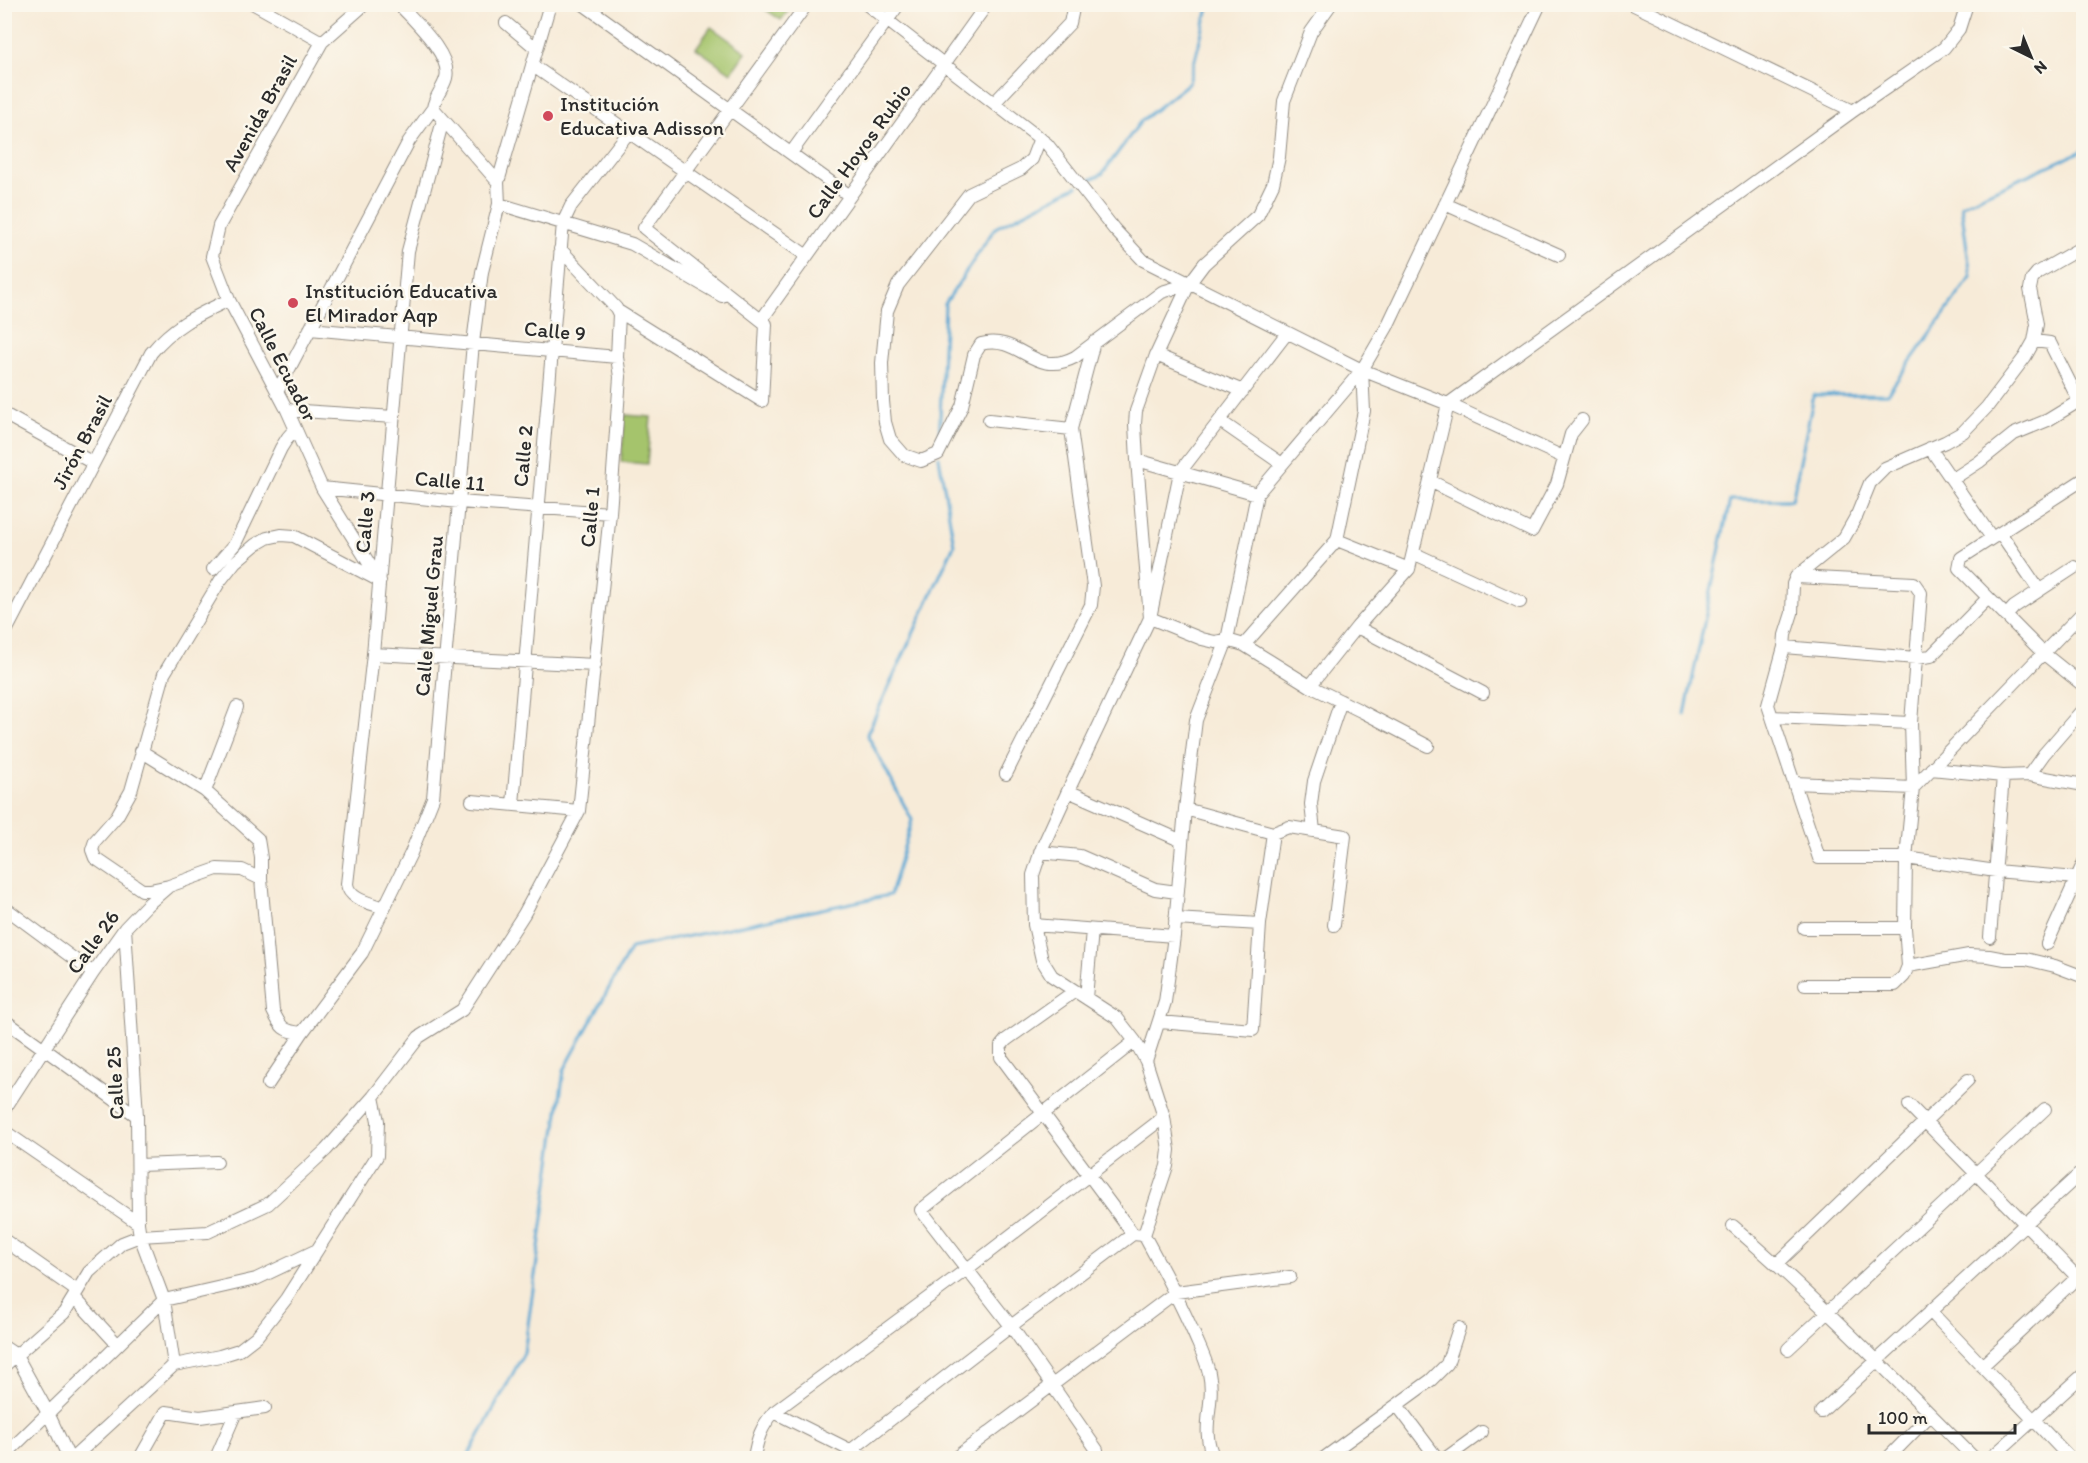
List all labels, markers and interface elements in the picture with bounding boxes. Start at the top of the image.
north arrow [2001,27,2061,87]
street label: Avenida Brasil [217,50,302,176]
text: N [2030,57,2051,78]
street label: Calle Hoyos Rubio [801,78,916,224]
place label: Institución Educativa Adisson [560,91,724,140]
marker: Institución Educativa Adisson [541,109,555,123]
place label: Institución Educativa El Mirador Aqp [305,278,497,327]
marker: Institución Educativa El Mirador Aqp [286,296,300,310]
street label: Calle Ecuador [244,302,323,425]
street label: Calle 9 [523,315,587,346]
street label: Jirón Brasil [46,390,117,493]
street label: Calle 2 [507,424,538,488]
street label: Calle 11 [414,465,487,496]
street label: Calle 1 [574,485,605,548]
street label: Calle 3 [349,490,380,554]
street label: Calle Miguel Grau [409,534,448,697]
street label: Calle 26 [61,905,124,979]
street label: Calle 25 [100,1046,129,1120]
scale bar [1869,1397,2014,1435]
text: 100 m [1878,1407,1928,1429]

